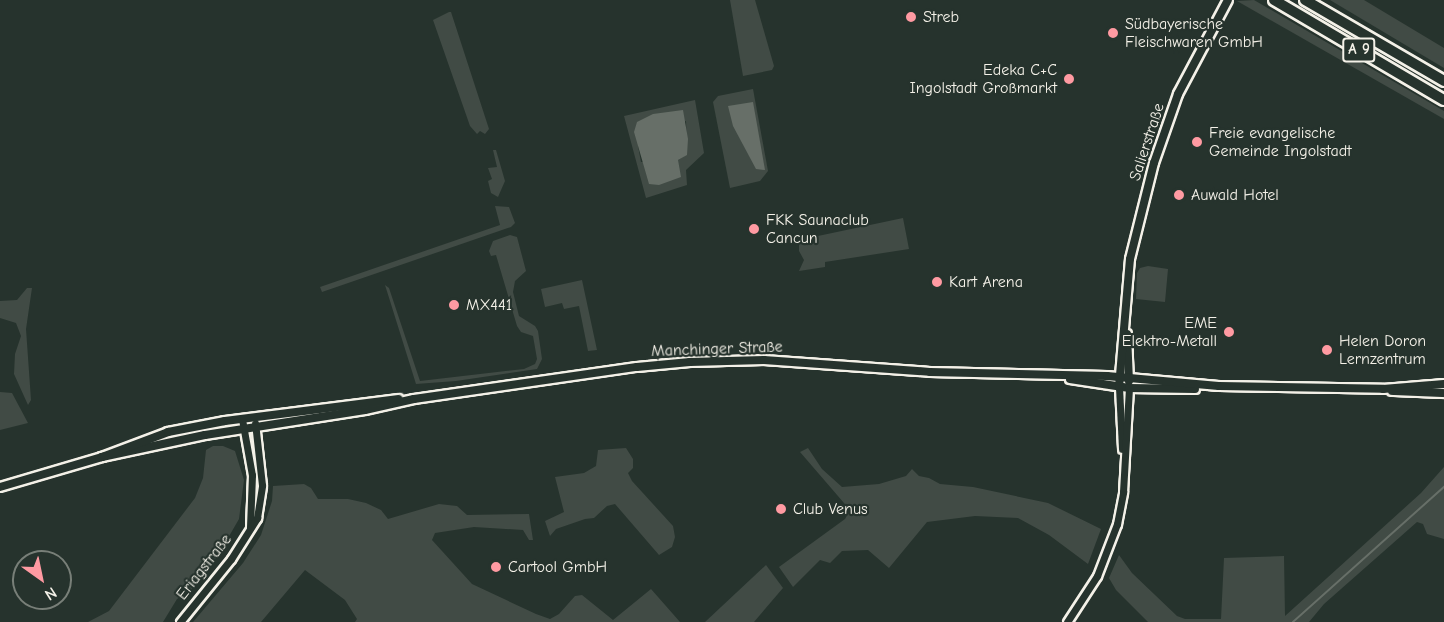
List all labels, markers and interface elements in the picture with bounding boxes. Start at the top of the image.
place label: Streb [923,7,959,27]
marker: Streb [904,10,918,24]
place label: Südbayerische Fleischwaren GmbH [1125,14,1263,52]
marker: Südbayerische Fleischwaren GmbH [1106,26,1120,40]
road number: A 9 [1341,38,1377,62]
place label: Edeka C+C Ingolstadt Großmarkt [909,60,1057,98]
marker: Edeka C+C Ingolstadt Großmarkt [1062,72,1076,86]
street label: Salierstraße [1125,101,1169,183]
place label: Freie evangelische Gemeinde Ingolstadt [1209,123,1352,161]
marker: Freie evangelische Gemeinde Ingolstadt [1190,135,1204,149]
place label: Auwald Hotel [1191,185,1279,205]
marker: Auwald Hotel [1172,188,1186,202]
place label: FKK Saunaclub Cancun [766,210,869,248]
marker: FKK Saunaclub Cancun [747,222,761,236]
place label: Kart Arena [949,272,1023,292]
marker: Kart Arena [930,275,944,289]
place label: MX441 [466,295,512,315]
marker: MX441 [447,298,461,312]
place label: EME Elektro-Metall [1122,313,1217,351]
marker: EME Elektro-Metall [1222,325,1236,339]
place label: Helen Doron Lernzentrum [1339,331,1426,369]
street label: Manchinger Straße [651,337,783,361]
marker: Helen Doron Lernzentrum [1320,343,1334,357]
place label: Club Venus [793,499,868,519]
marker: Club Venus [774,502,788,516]
street label: Eriagstraße [172,530,236,604]
north arrow [12,550,72,610]
place label: Cartool GmbH [508,557,607,577]
marker: Cartool GmbH [489,560,503,574]
text: N [41,583,60,604]

